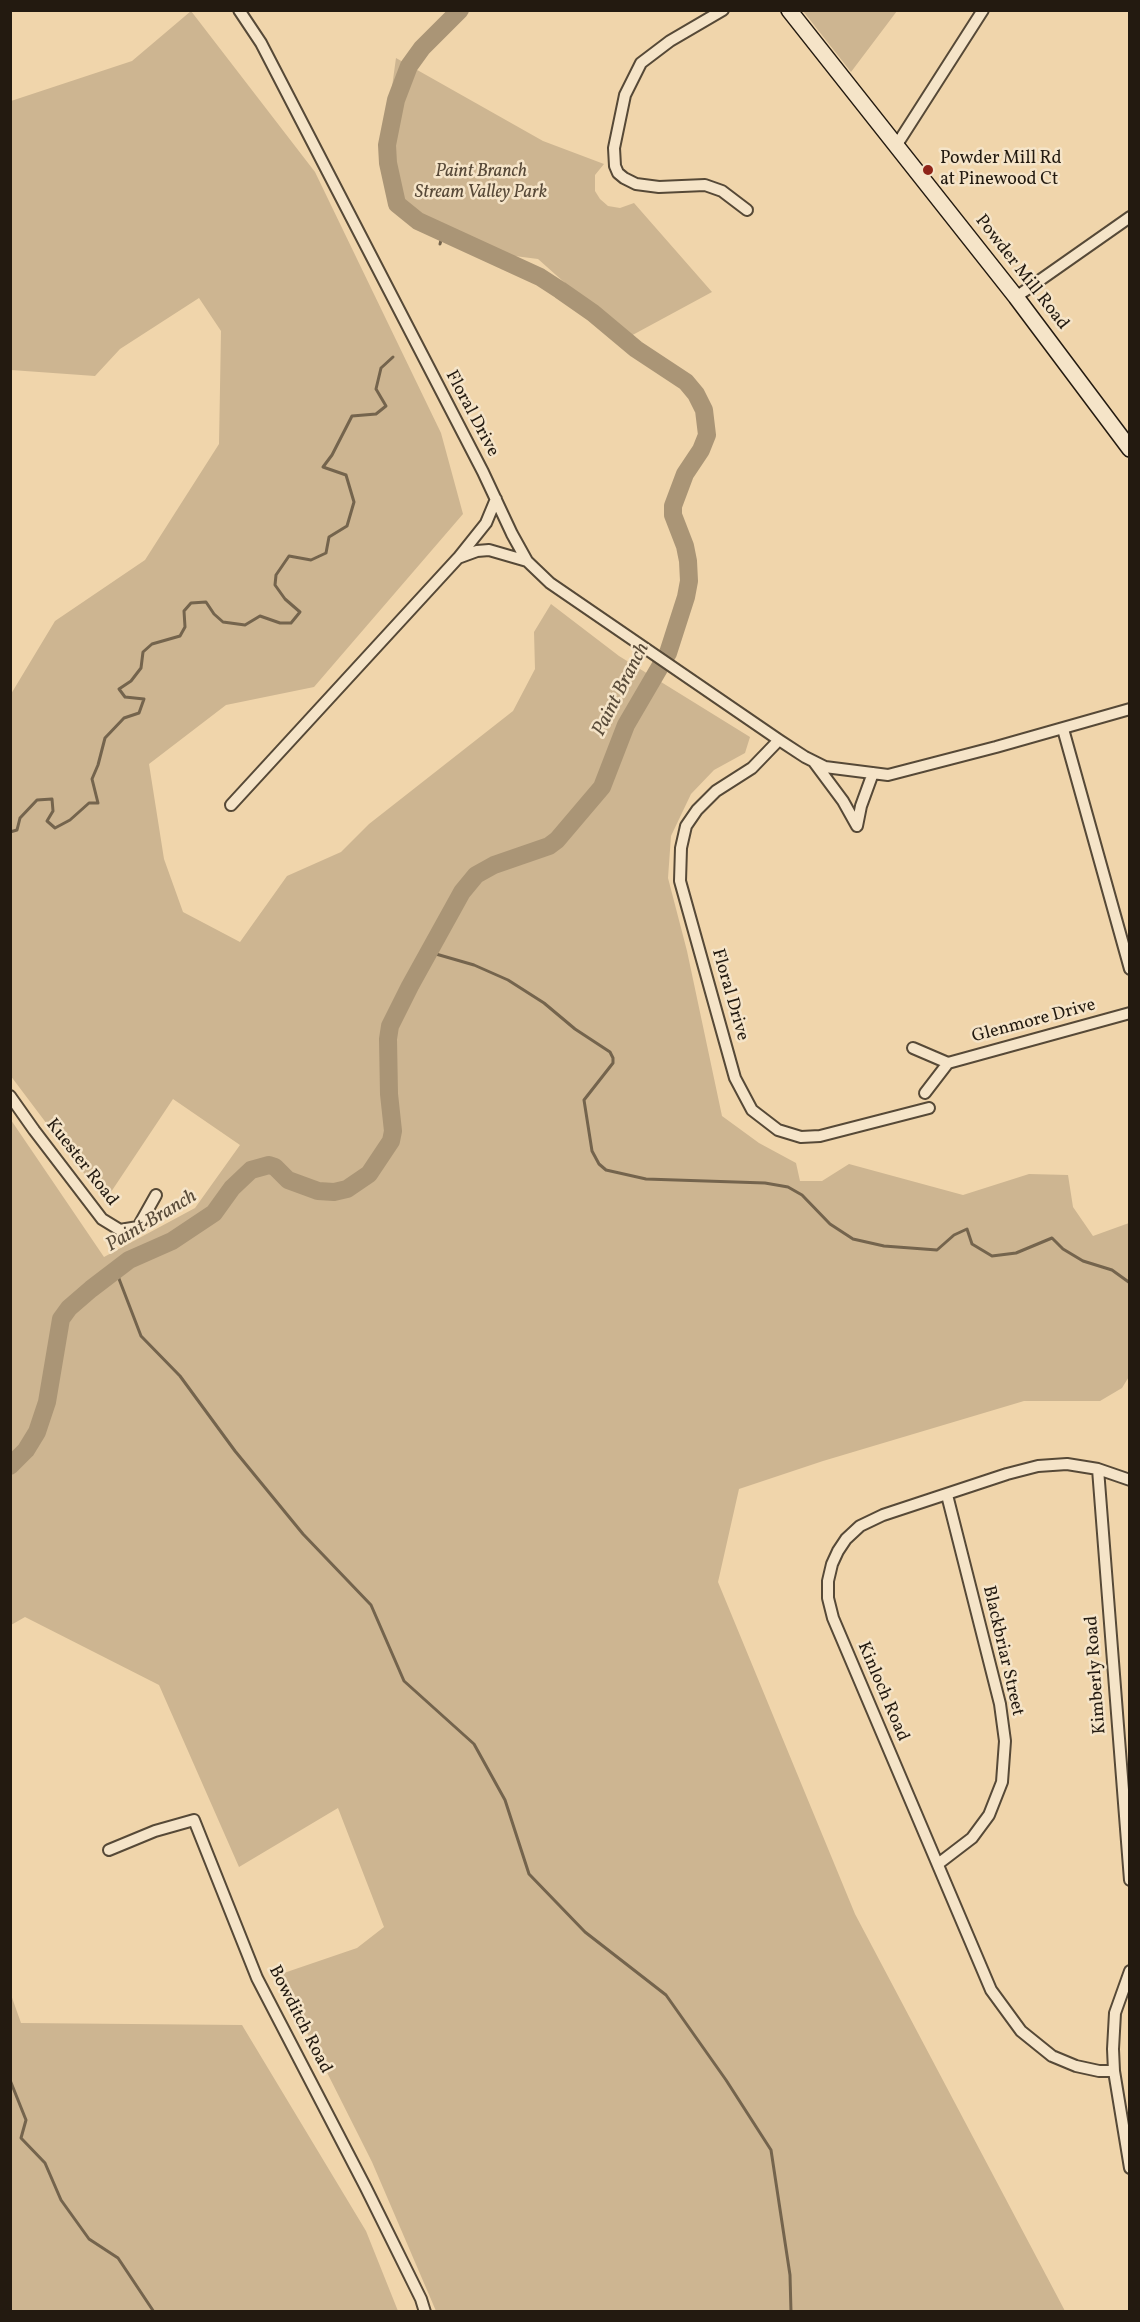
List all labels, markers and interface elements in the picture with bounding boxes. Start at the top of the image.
place label: Powder Mill Rd at Pinewood Ct [940,149,1062,192]
park label: Paint Branch Stream Valley Park [415,162,547,204]
marker: Powder Mill Rd at Pinewood Ct [921,163,935,177]
street label: Powder Mill Road [969,211,1073,335]
street label: Floral Drive [439,367,503,461]
water label: Paint Branch [588,639,656,741]
street label: Floral Drive [706,947,752,1043]
street label: Glenmore Drive [970,995,1098,1049]
street label: Kuester Road [40,1115,122,1211]
water label: Paint Branch [102,1185,202,1259]
street label: Blackbriar Street [977,1584,1027,1718]
street label: Kimberly Road [1082,1615,1112,1735]
street label: Kinloch Road [851,1639,913,1745]
street label: Bowditch Road [262,1962,336,2078]

